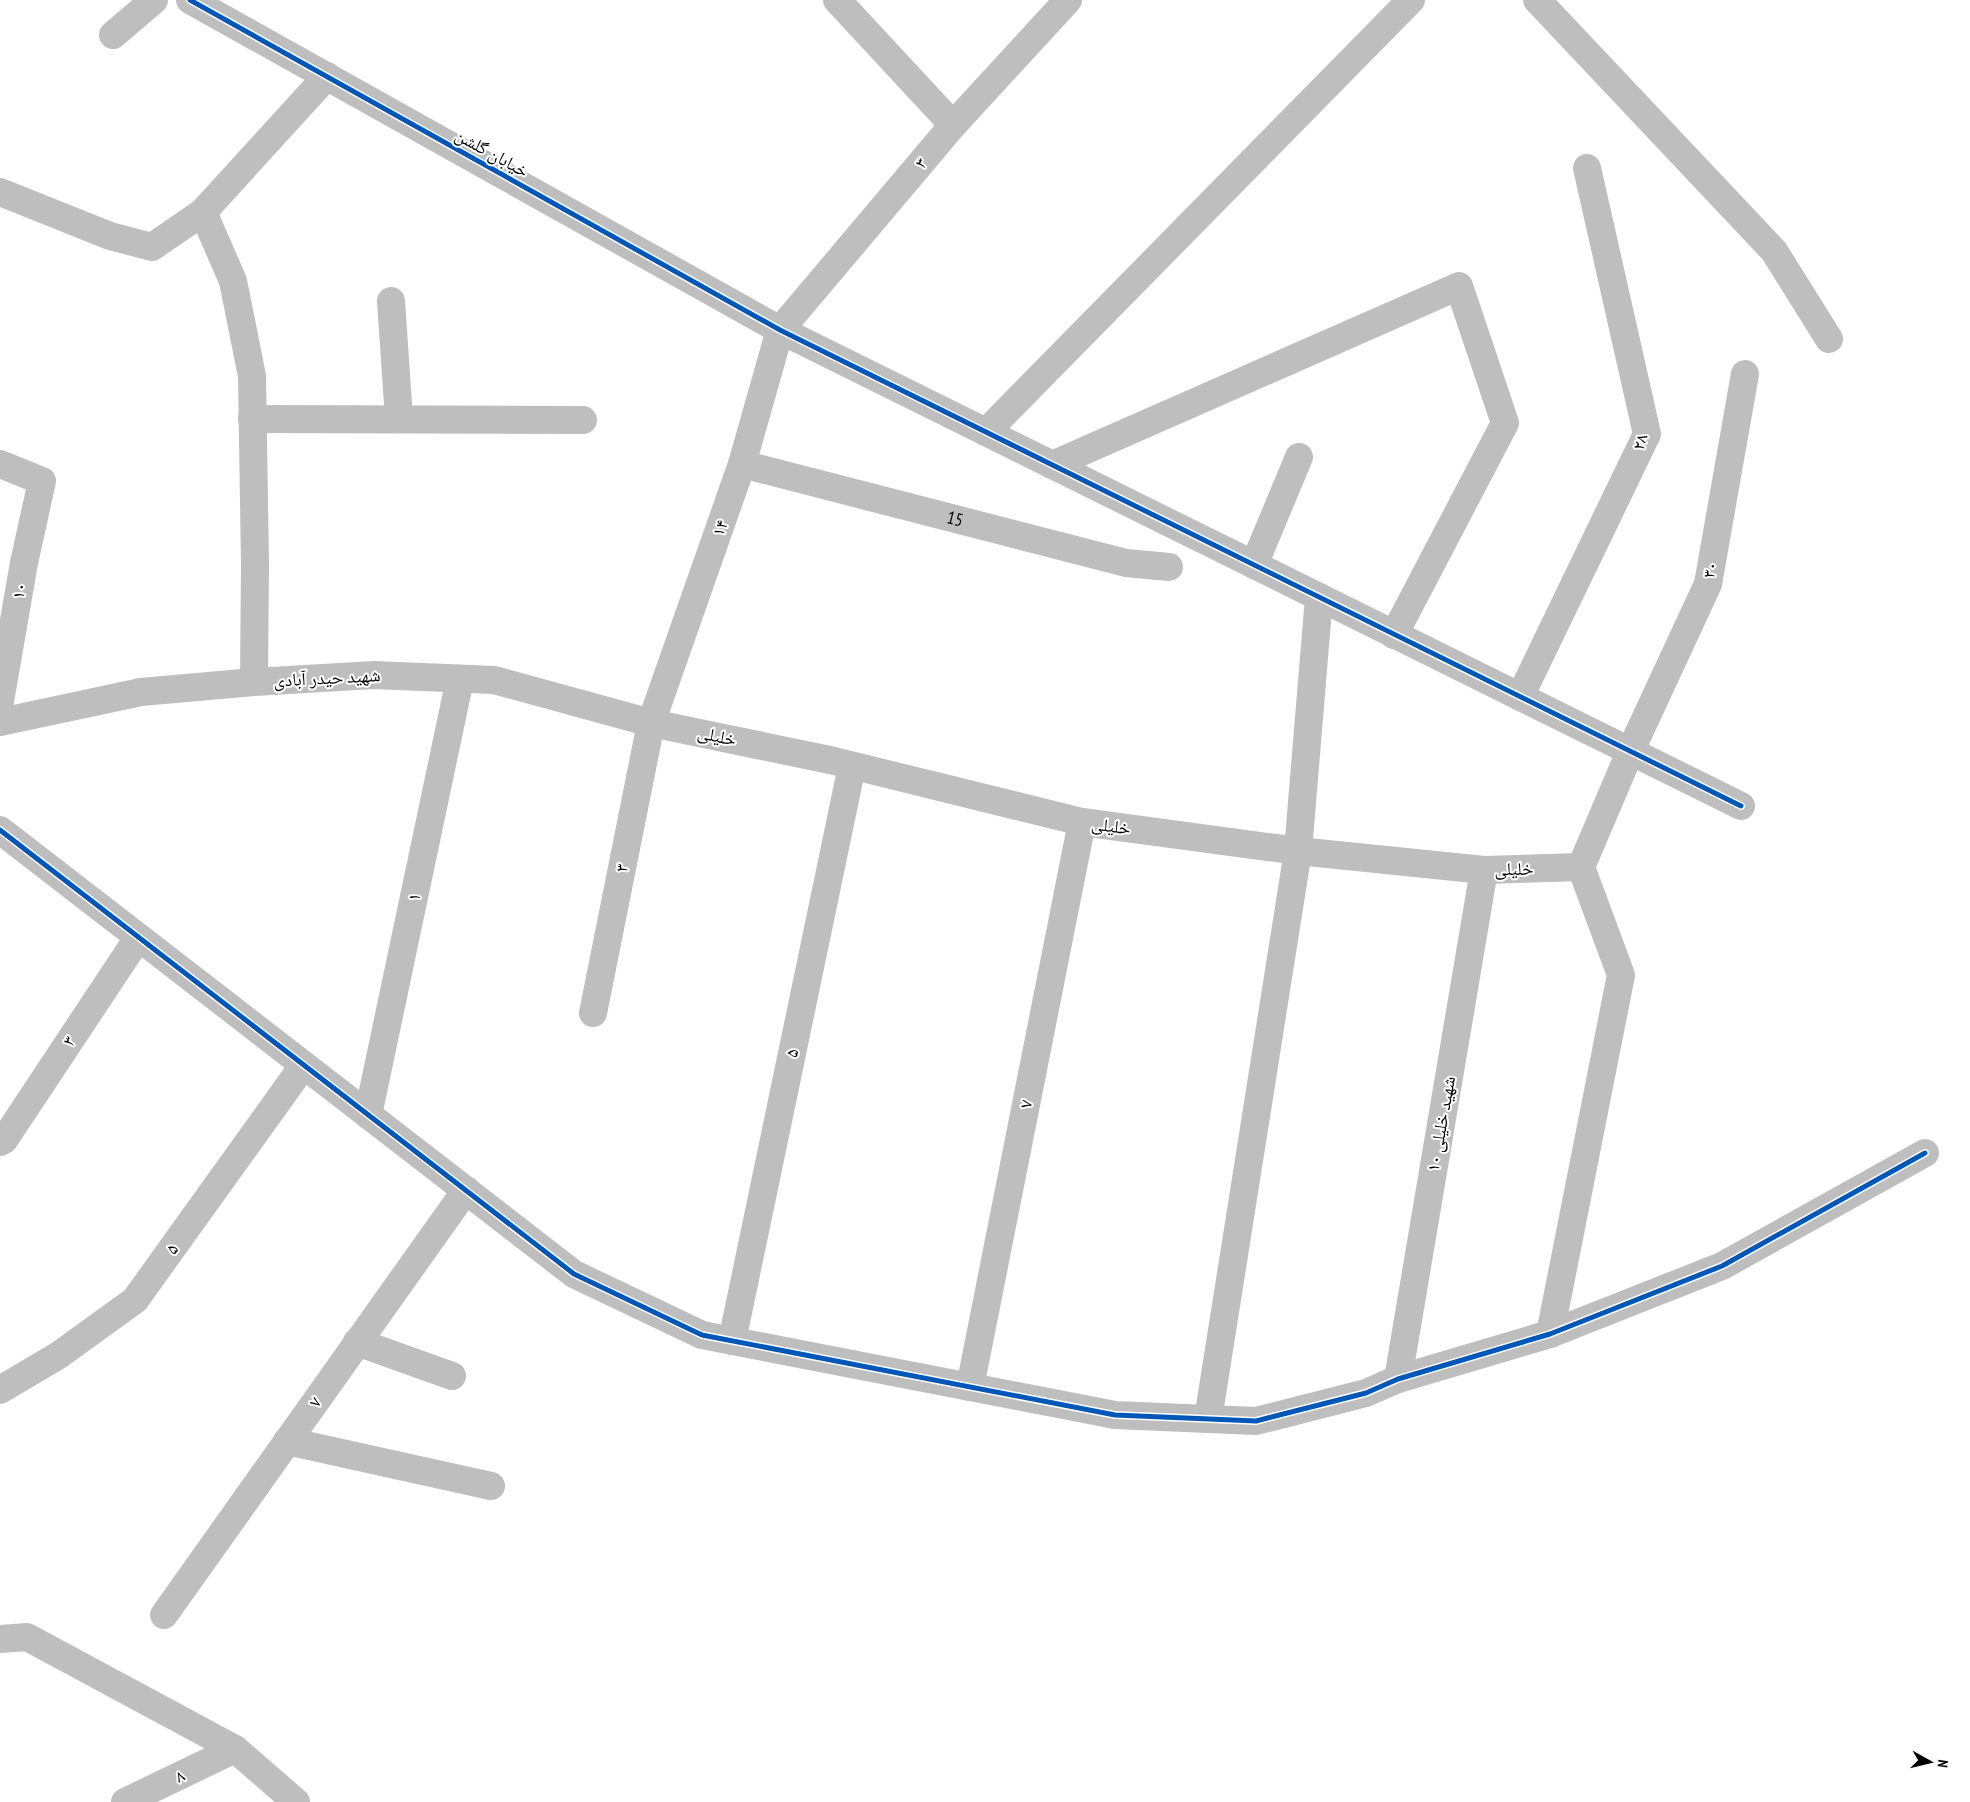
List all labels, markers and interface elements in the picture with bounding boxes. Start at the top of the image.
street label: خیابان گلشن [451,123,533,182]
street label: ۳ [909,152,932,173]
street label: ۲۸ [1626,431,1653,453]
street label: 15 [944,505,966,532]
street label: ۱۴ [706,516,733,539]
street label: ۳۰ [1697,560,1722,580]
street label: ۱۰ [6,581,31,601]
street label: شهید حیدر آبادی [273,663,381,692]
street label: خلیلی [696,720,739,751]
street label: خلیلی [1090,811,1132,840]
street label: خلیلی [1494,857,1534,880]
street label: ۳ [609,862,634,874]
street label: ۱ [401,891,426,903]
street label: ۳ [57,1031,80,1051]
street label: ۵ [779,1047,804,1059]
street label: شهید خلیلی ۱۰ [1421,1074,1460,1173]
street label: ۷ [1013,1098,1038,1110]
street label: ۵ [160,1239,183,1259]
street label: ۷ [303,1392,326,1412]
north arrow [1905,1737,1955,1787]
text: N [1933,1759,1952,1769]
street label: ۸ [171,1763,188,1788]

